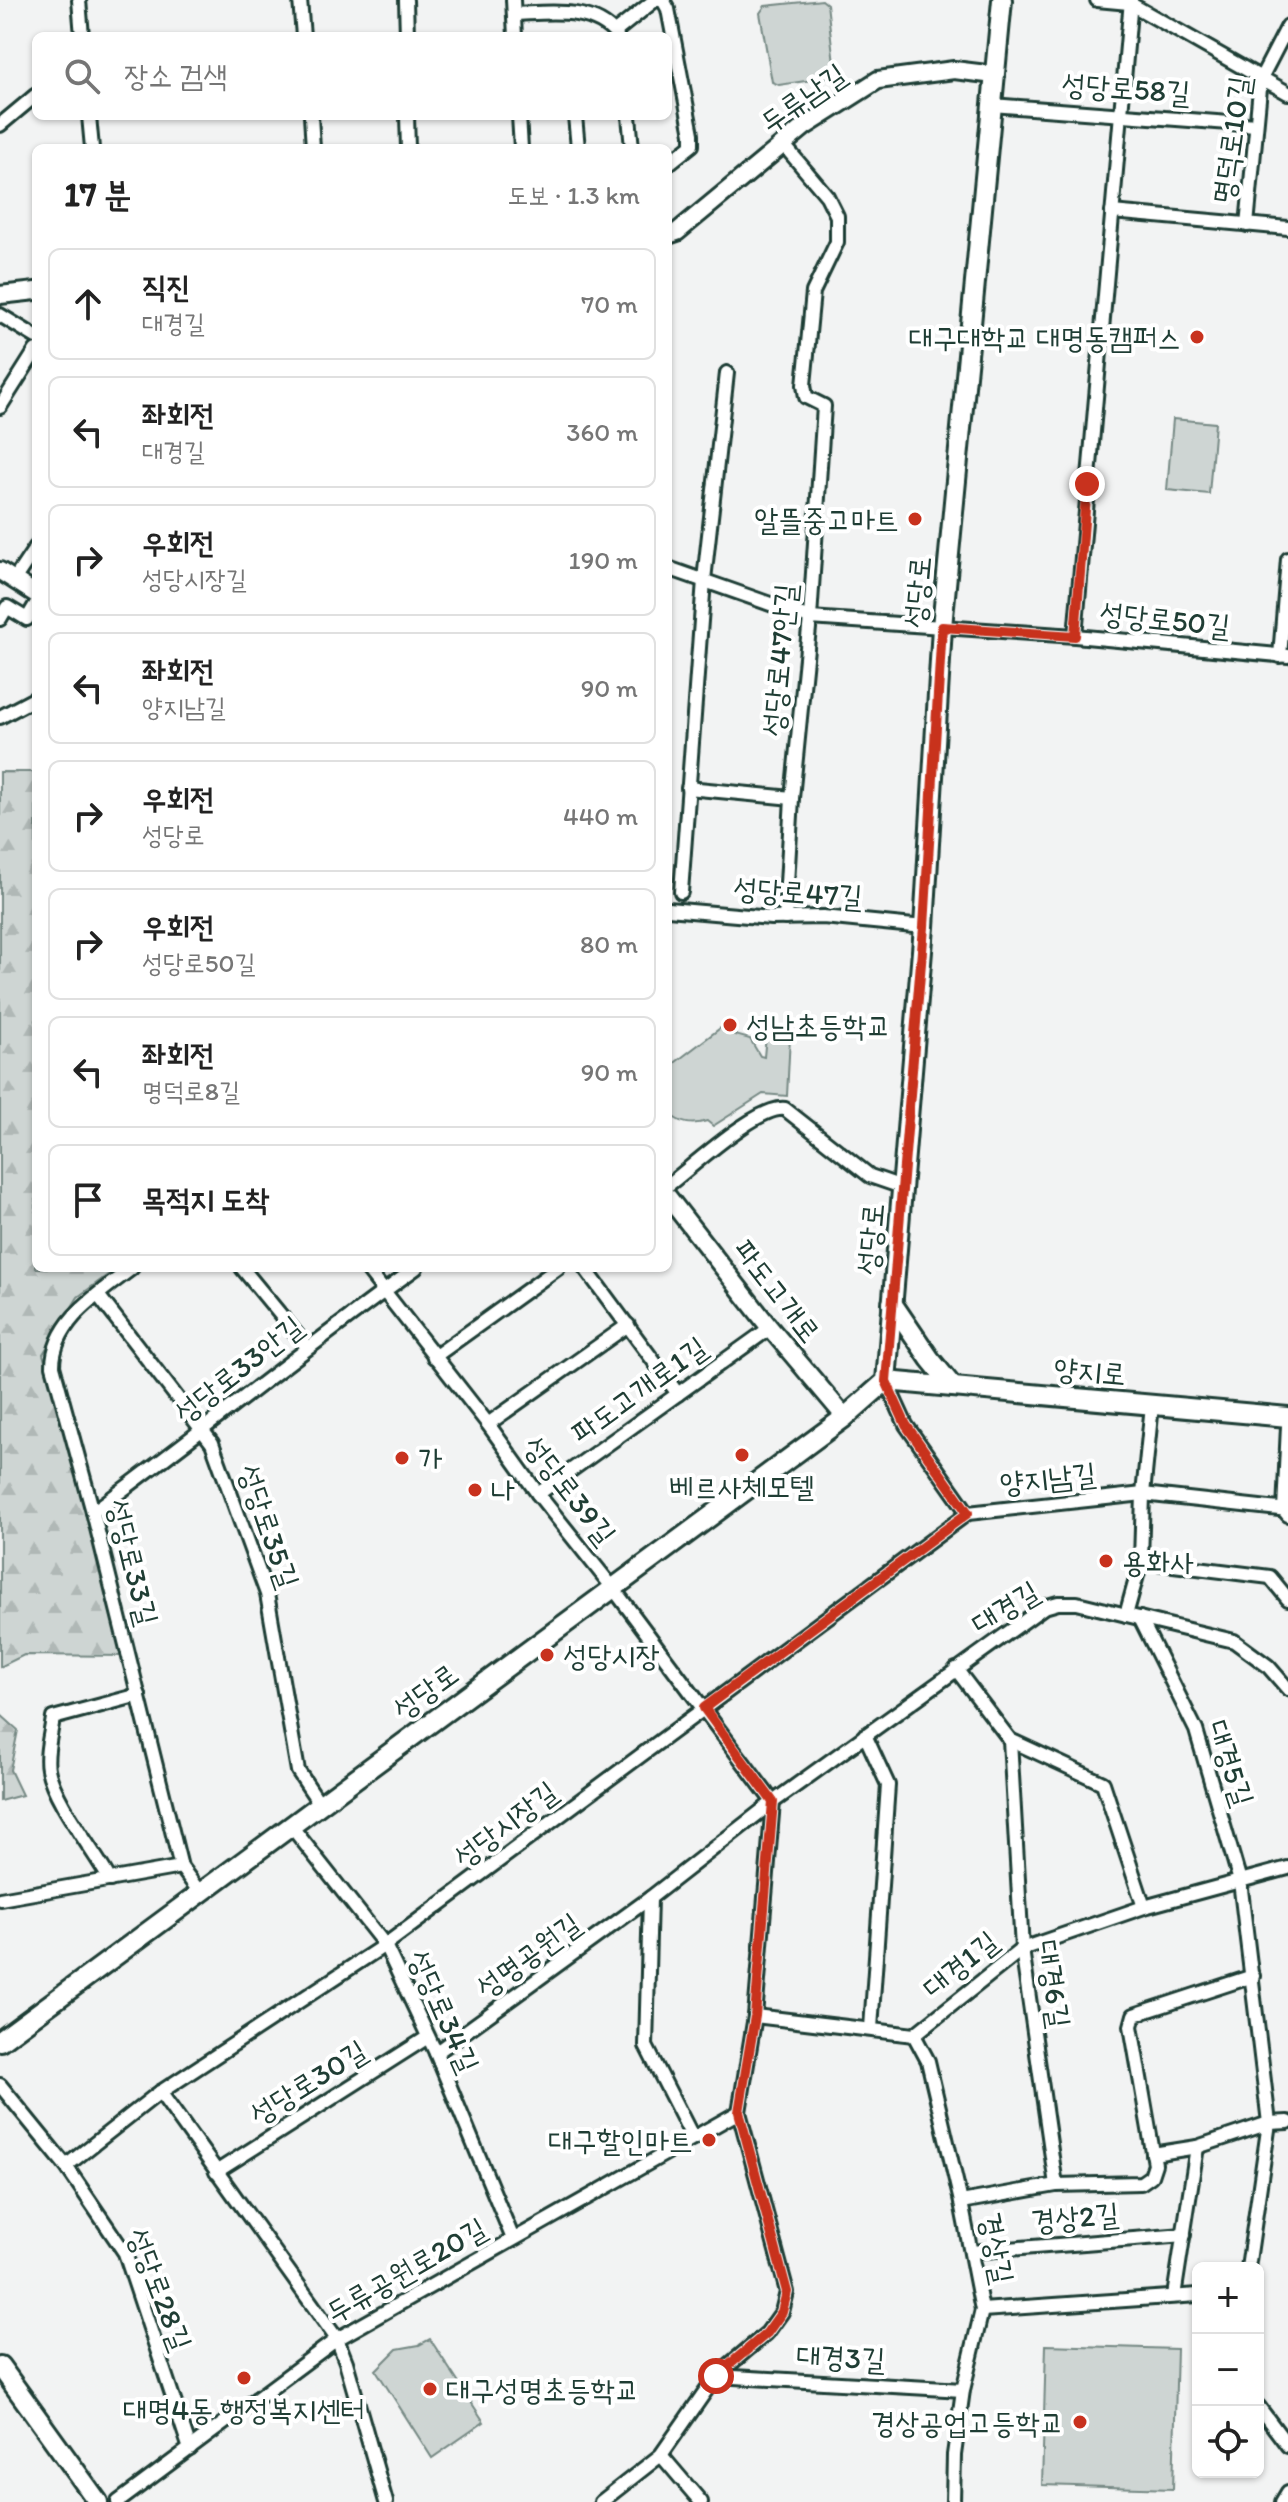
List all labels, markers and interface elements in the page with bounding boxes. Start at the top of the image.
search box [32,32,672,120]
icon: search [60,54,104,98]
street label: 두류남길 [753,55,853,141]
text: 장소 검색 [124,57,227,94]
street label: 성당로58길 [1060,65,1192,111]
street label: 명덕로10길 [1204,74,1258,206]
text: 17 분 [64,174,132,215]
text: 도보 · 1.3 km [507,179,640,211]
text: 직진 [142,268,190,305]
icon: ahead [66,282,110,326]
text: 70 m [581,288,638,320]
text: 대경길 [142,307,205,339]
place label: 대구대학교 대명동캠퍼스 [909,319,1181,356]
marker: 대구대학교 대명동캠퍼스 [1188,328,1206,346]
text: 좌회전 [142,396,214,433]
icon: left [66,410,110,454]
text: 360 m [566,416,638,448]
text: 대경길 [142,435,205,467]
route end [1069,466,1105,502]
place label: 알뜰중고마트 [754,501,899,538]
marker: 알뜰중고마트 [906,510,924,528]
text: 우회전 [142,524,214,561]
icon: right [66,538,110,582]
text: 190 m [569,544,638,576]
street label: 성당로 [895,554,939,630]
text: 성당시장길 [142,563,247,595]
street label: 성당로47안길 [754,582,804,738]
street label: 성당로50길 [1098,594,1232,644]
text: 좌회전 [142,652,214,689]
icon: left [66,666,110,710]
text: 90 m [581,672,638,704]
text: 양지남길 [142,691,226,723]
text: 우회전 [142,780,214,817]
icon: right [66,794,110,838]
text: 440 m [563,800,638,832]
text: 성당로 [142,819,205,851]
street label: 성당로47길 [732,869,864,915]
text: 우회전 [142,908,214,945]
icon: right [66,922,110,966]
text: 80 m [580,928,638,960]
text: 성당로50길 [142,947,255,979]
place label: 성남초등학교 [746,1007,891,1044]
marker: 성남초등학교 [721,1016,739,1034]
text: 좌회전 [142,1036,214,1073]
icon: left [66,1050,110,1094]
text: 90 m [581,1056,638,1088]
text: 명덕로8길 [142,1075,240,1107]
icon: arrive [66,1178,110,1222]
text: 목적지 도착 [142,1181,269,1218]
street label: 성당로 [848,1201,892,1277]
street label: 파도고개로 [725,1232,829,1350]
street label: 성당로33안길 [166,1307,310,1431]
street label: 파도고개로1길 [564,1328,714,1452]
street label: 양지로 [1052,1349,1128,1393]
street label: 성당로39길 [516,1428,624,1552]
place label: 가 [418,1440,442,1477]
marker: 베르사체모텔 [733,1446,751,1464]
marker: 가 [393,1449,411,1467]
street label: 양지남길 [998,1455,1098,1501]
street label: 성당로35길 [231,1459,307,1593]
place label: 베르사체모텔 [670,1468,814,1505]
place label: 나 [491,1472,515,1509]
marker: 나 [466,1481,484,1499]
street label: 성당로33길 [99,1495,167,1629]
place label: 용화사 [1122,1543,1194,1580]
marker: 용화사 [1097,1552,1115,1570]
street label: 대경길 [964,1572,1046,1642]
place label: 성당시장 [563,1637,660,1674]
marker: 성당시장 [538,1646,556,1664]
street label: 성당로 [385,1655,465,1727]
street label: 대경5길 [1200,1715,1262,1811]
street label: 성당시장길 [446,1773,564,1875]
street label: 성명공원길 [468,1905,588,2005]
street label: 대경1길 [915,1922,1005,2006]
street label: 대경6길 [1030,1938,1078,2030]
street label: 성당로34길 [400,1944,488,2078]
street label: 성당로30길 [242,2031,374,2133]
place label: 대구할인마트 [548,2122,693,2159]
marker: 대구할인마트 [700,2131,718,2149]
street label: 경상2길 [1029,2195,1121,2239]
street label: 두류공원로20길 [319,2209,493,2331]
street label: 경상길 [972,2209,1022,2287]
street label: 성당로28길 [120,2222,200,2356]
map controls [1192,2262,1264,2478]
button: + [1192,2262,1264,2334]
button: − [1192,2334,1264,2406]
street label: 대경3길 [796,2336,886,2378]
route start [698,2358,734,2394]
marker: 대명4동 행정복지센터 [235,2369,253,2387]
place label: 대구성명초등학교 [446,2371,639,2408]
marker: 대구성명초등학교 [421,2380,439,2398]
place label: 대명4동 행정복지센터 [123,2391,365,2428]
place label: 경상공업고등학교 [871,2404,1064,2441]
button: locate [1192,2406,1264,2478]
marker: 경상공업고등학교 [1071,2413,1089,2431]

